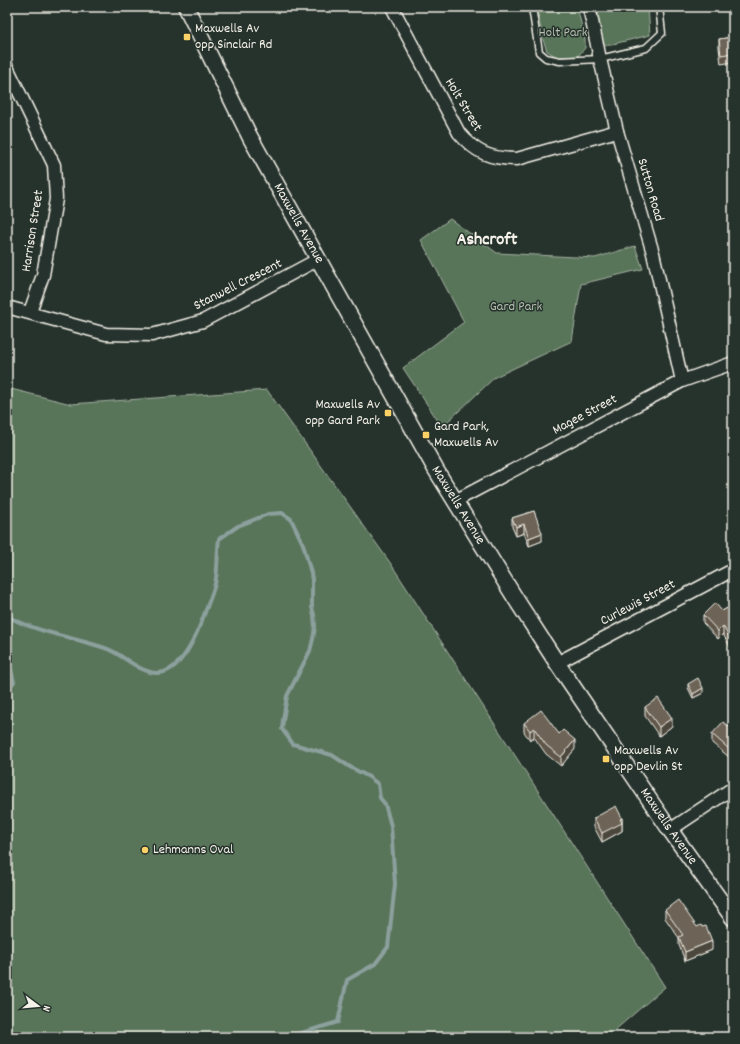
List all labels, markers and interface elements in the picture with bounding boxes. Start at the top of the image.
place label: Maxwells Av opp Sinclair Rd [195,19,272,55]
park label: Holt Park [539,23,588,43]
marker: Maxwells Av opp Sinclair Rd [182,32,192,42]
street label: Holt Street [439,75,487,135]
street label: Sutton Road [631,156,669,224]
street label: Maxwells Avenue [268,180,329,267]
street label: Harrison Street [17,189,49,273]
district label: Ashcroft [457,228,518,253]
street label: Stanwell Crescent [190,254,286,316]
park label: Gard Park [490,297,542,317]
street label: Magee Street [549,390,621,440]
place label: Maxwells Av opp Gard Park [305,395,380,431]
marker: Maxwells Av opp Gard Park [383,408,393,418]
place label: Gard Park, Maxwells Av [434,417,499,453]
marker: Gard Park, Maxwells Av [421,430,431,440]
street label: Maxwells Avenue [426,462,490,549]
street label: Curlewis Street [597,575,679,631]
place label: Maxwells Av opp Devlin St [614,741,682,777]
marker: Maxwells Av opp Devlin St [601,754,611,764]
street label: Maxwells Avenue [635,784,702,869]
place label: Lehmanns Oval [153,840,234,860]
marker: Lehmanns Oval [140,845,150,855]
north arrow [18,986,58,1026]
text: N [37,1003,54,1014]

